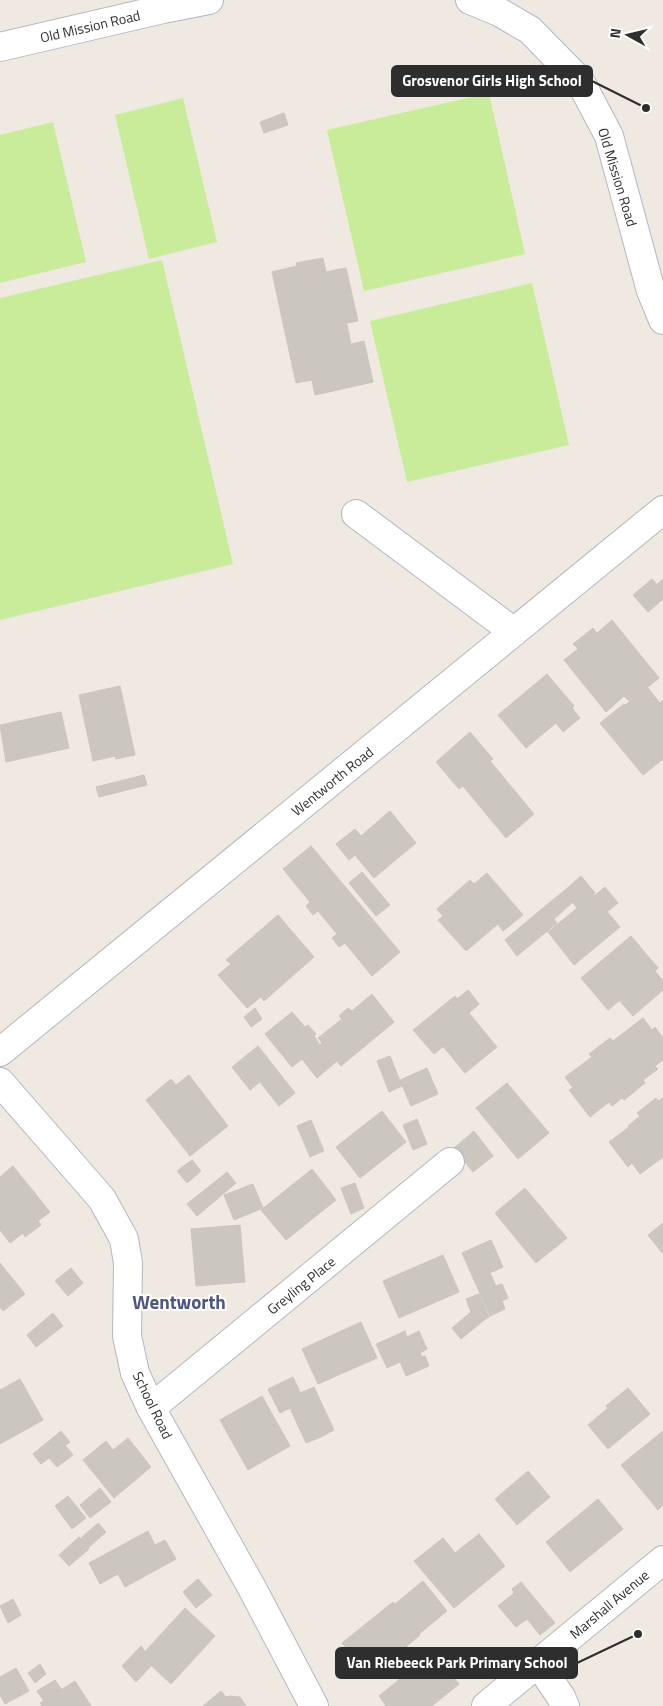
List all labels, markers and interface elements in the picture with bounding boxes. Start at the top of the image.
street label: Old Mission Road [38,4,142,48]
north arrow [603,10,653,60]
text: N [604,27,626,39]
callout: Grosvenor Girls High School [392,66,592,96]
text: Grosvenor Girls High School [402,69,582,92]
street label: Old Mission Road [593,125,643,229]
street label: Wentworth Road [286,741,378,821]
street label: Greyling Place [262,1251,340,1319]
district label: Wentworth [132,1287,226,1316]
street label: School Road [128,1368,178,1442]
street label: Marshall Avenue [565,1564,653,1644]
callout: Van Riebeeck Park Primary School [336,1648,577,1678]
text: Van Riebeeck Park Primary School [346,1651,568,1674]

